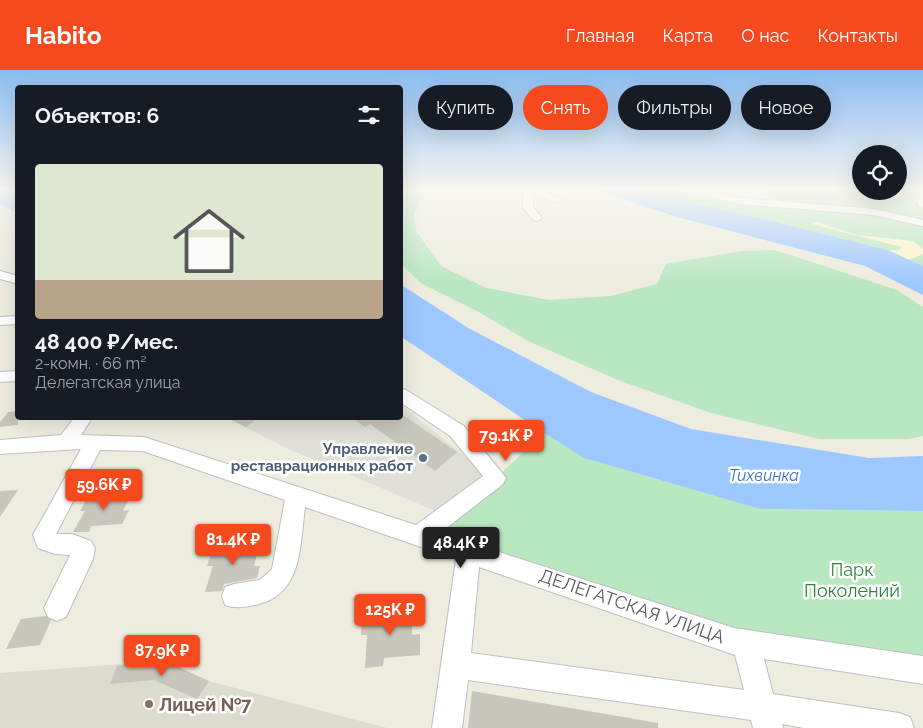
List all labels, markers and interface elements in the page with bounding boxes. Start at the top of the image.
text: Habito [25,21,101,50]
text: Главная [566,25,634,46]
text: Карта [662,25,713,46]
text: О нас [741,25,789,46]
text: Контакты [817,25,898,46]
chip: Купить [418,85,513,130]
chip: Снять [523,85,608,130]
chip: Фильтры [618,85,731,130]
chip: Новое [741,85,831,130]
icon: filters [355,101,383,129]
text: Объектов: 6 [35,103,159,128]
map controls [852,145,907,200]
button: locate [852,145,907,200]
icon: home [164,196,254,286]
text: 48 400 ₽/мес. [35,329,178,354]
text: 2-комн. · 66 m² [35,354,147,373]
text: Делегатская улица [35,373,181,392]
pin: 79.1K ₽ [460,420,552,462]
text: 79.1K ₽ [479,426,533,445]
place label: Управление реставрационных работ [231,440,414,475]
marker: Управление реставрационных работ [417,452,429,464]
water label: Тихвинка [729,466,799,485]
pin: 59.6K ₽ [58,468,150,511]
text: 59.6K ₽ [76,475,132,494]
pin: 81.4K ₽ [187,524,279,566]
pin: 48.4K ₽ [415,526,507,569]
text: 81.4K ₽ [206,530,260,549]
text: 48.4K ₽ [433,533,489,552]
park label: Парк Поколений [804,559,900,601]
street label: ДЕЛЕГАТСКАЯ УЛИЦА [537,564,727,648]
pin: 125K ₽ [349,594,431,636]
text: 125K ₽ [365,600,415,619]
pin: 87.9K ₽ [116,634,208,677]
text: 87.9K ₽ [135,641,189,660]
place label: Лицей №7 [159,694,252,715]
marker: Лицей №7 [143,698,155,710]

